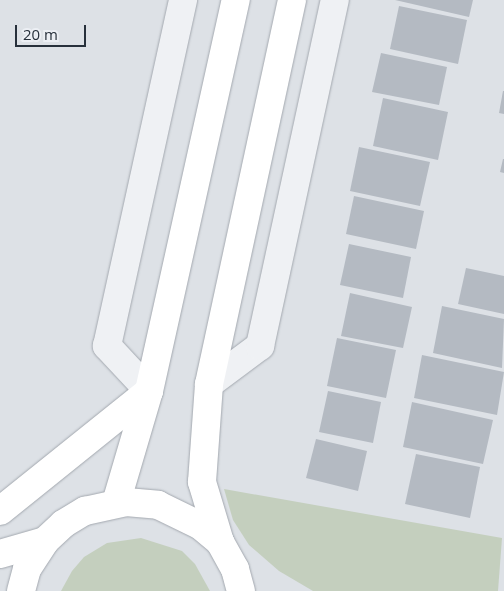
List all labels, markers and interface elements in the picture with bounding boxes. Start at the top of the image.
scale bar [18,15,89,47]
text: 20 m [23,24,58,44]

